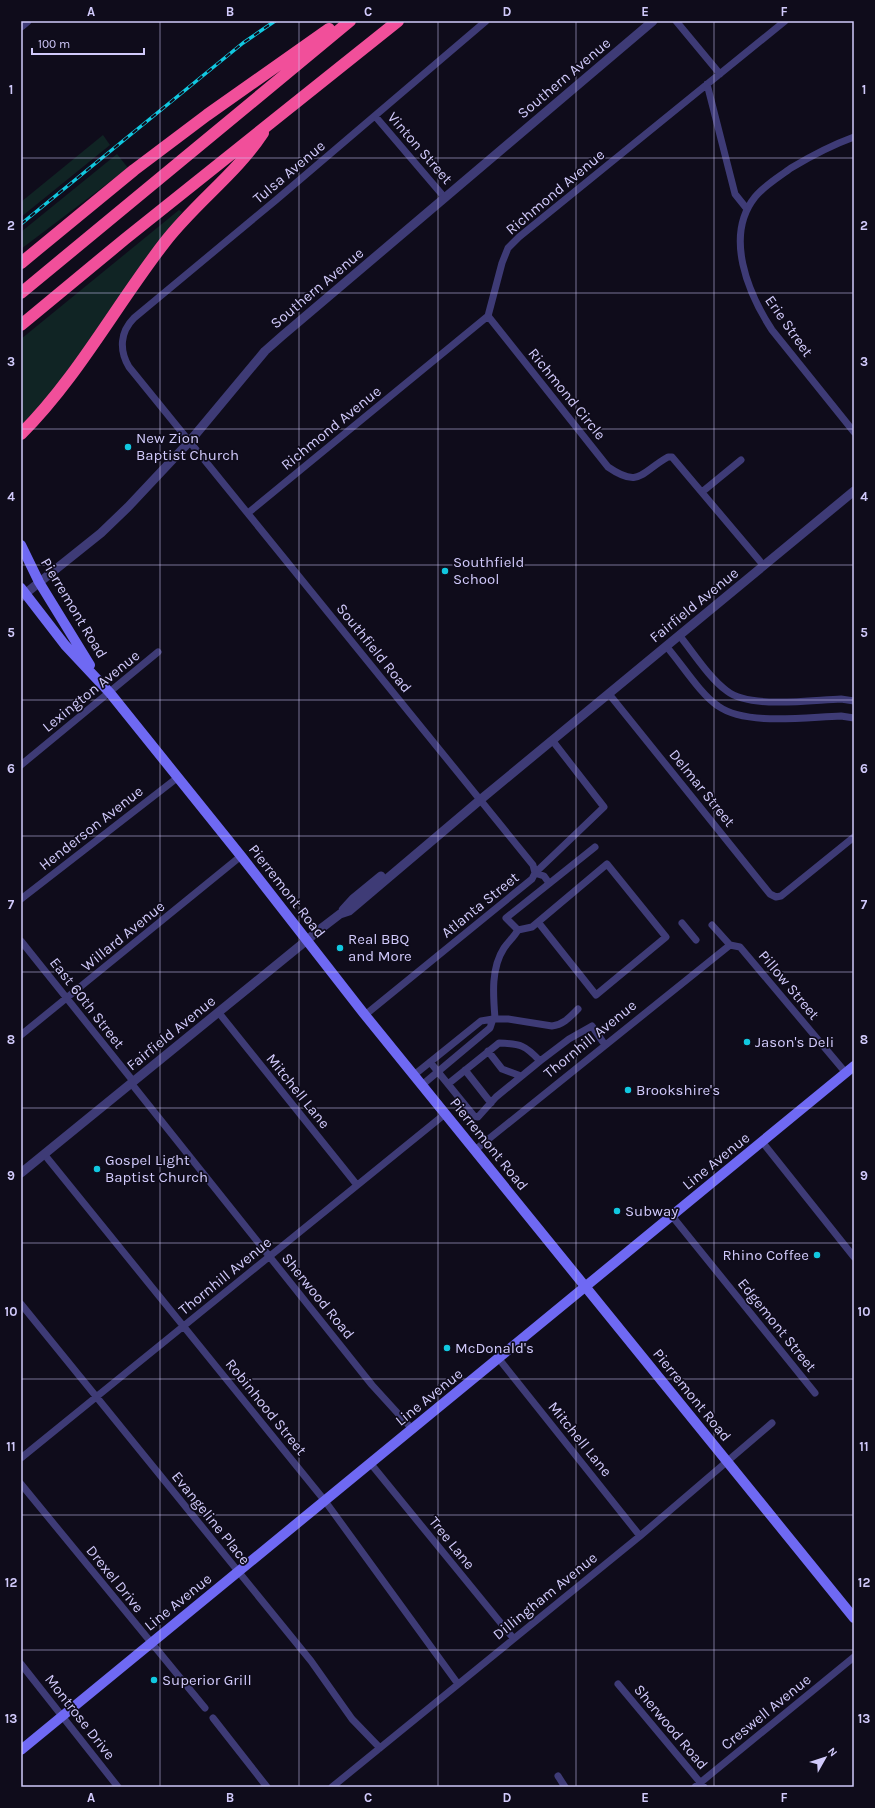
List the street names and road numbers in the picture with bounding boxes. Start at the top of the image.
street label: Southern Avenue [514,34,614,122]
street label: Vinton Street [384,108,456,188]
street label: Tulsa Avenue [249,137,329,207]
street label: Richmond Avenue [502,145,608,239]
street label: Southern Avenue [267,244,367,332]
street label: Erie Street [761,292,817,360]
street label: Richmond Circle [524,344,610,444]
street label: Richmond Avenue [277,382,385,474]
street label: Pierremont Road [37,554,111,662]
street label: Fairfield Avenue [646,564,742,646]
street label: Southfield Road [333,600,415,696]
street label: Lexington Avenue [39,646,143,736]
street label: Delmar Street [665,746,739,831]
street label: Henderson Avenue [35,782,147,874]
street label: Pierremont Road [245,841,329,941]
street label: Atlanta Street [438,868,523,942]
street label: Willard Avenue [78,897,168,975]
street label: Pillow Street [755,947,823,1024]
street label: East 60th Street [46,954,128,1052]
street label: Fairfield Avenue [123,992,219,1074]
street label: Thornhill Avenue [540,996,640,1082]
street label: Mitchell Lane [262,1050,334,1132]
street label: Pierremont Road [446,1094,532,1194]
street label: Line Avenue [679,1128,753,1194]
street label: Thornhill Avenue [175,1233,275,1319]
street label: Sherwood Road [278,1249,358,1343]
street label: Edgemont Street [734,1275,820,1376]
street label: Pierremont Road [649,1345,735,1445]
street label: Robinhood Street [222,1355,311,1459]
street label: Line Avenue [392,1364,466,1430]
street label: Mitchell Lane [544,1398,616,1480]
street label: Evangeline Place [168,1468,254,1568]
street label: Tree Lane [425,1513,479,1573]
street label: Drexel Drive [82,1542,148,1616]
street label: Dillingham Avenue [489,1548,601,1644]
street label: Line Avenue [141,1569,215,1635]
street label: Creswell Avenue [718,1670,814,1754]
street label: Montrose Drive [41,1671,119,1763]
street label: Sherwood Road [630,1681,712,1773]

